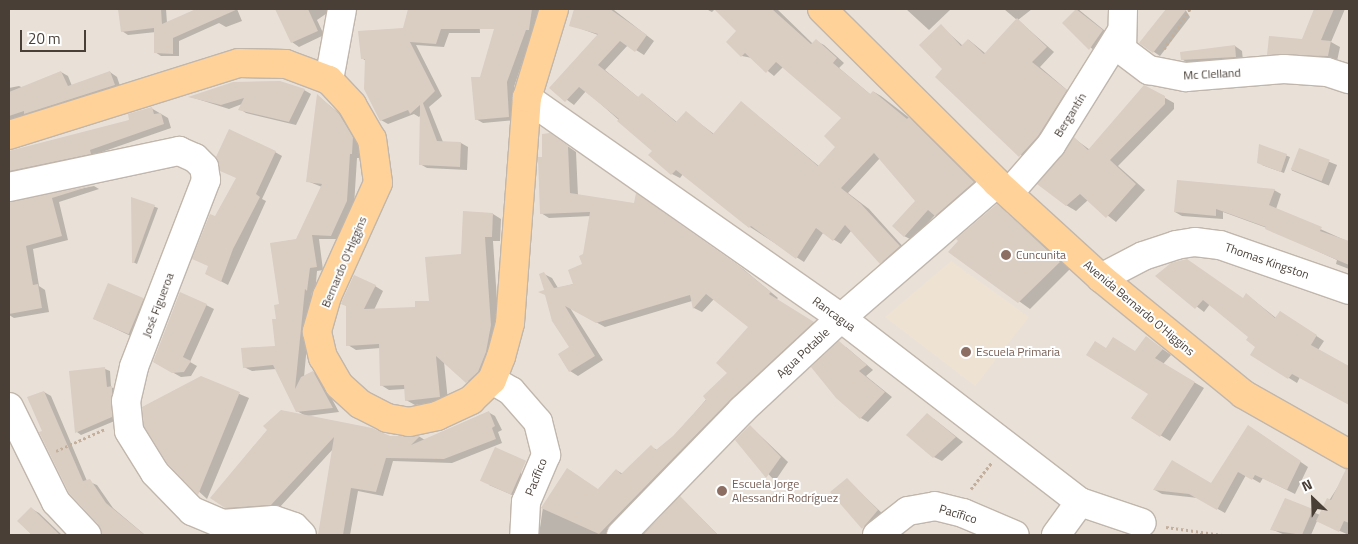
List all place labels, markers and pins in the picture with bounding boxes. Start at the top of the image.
place label: Cuncunita [1016,248,1066,262]
marker: Cuncunita [1000,249,1012,261]
place label: Escuela Primaria [976,345,1060,359]
marker: Escuela Primaria [960,346,972,358]
place label: Escuela Jorge Alessandri Rodríguez [732,477,838,505]
marker: Escuela Jorge Alessandri Rodríguez [716,485,728,497]

